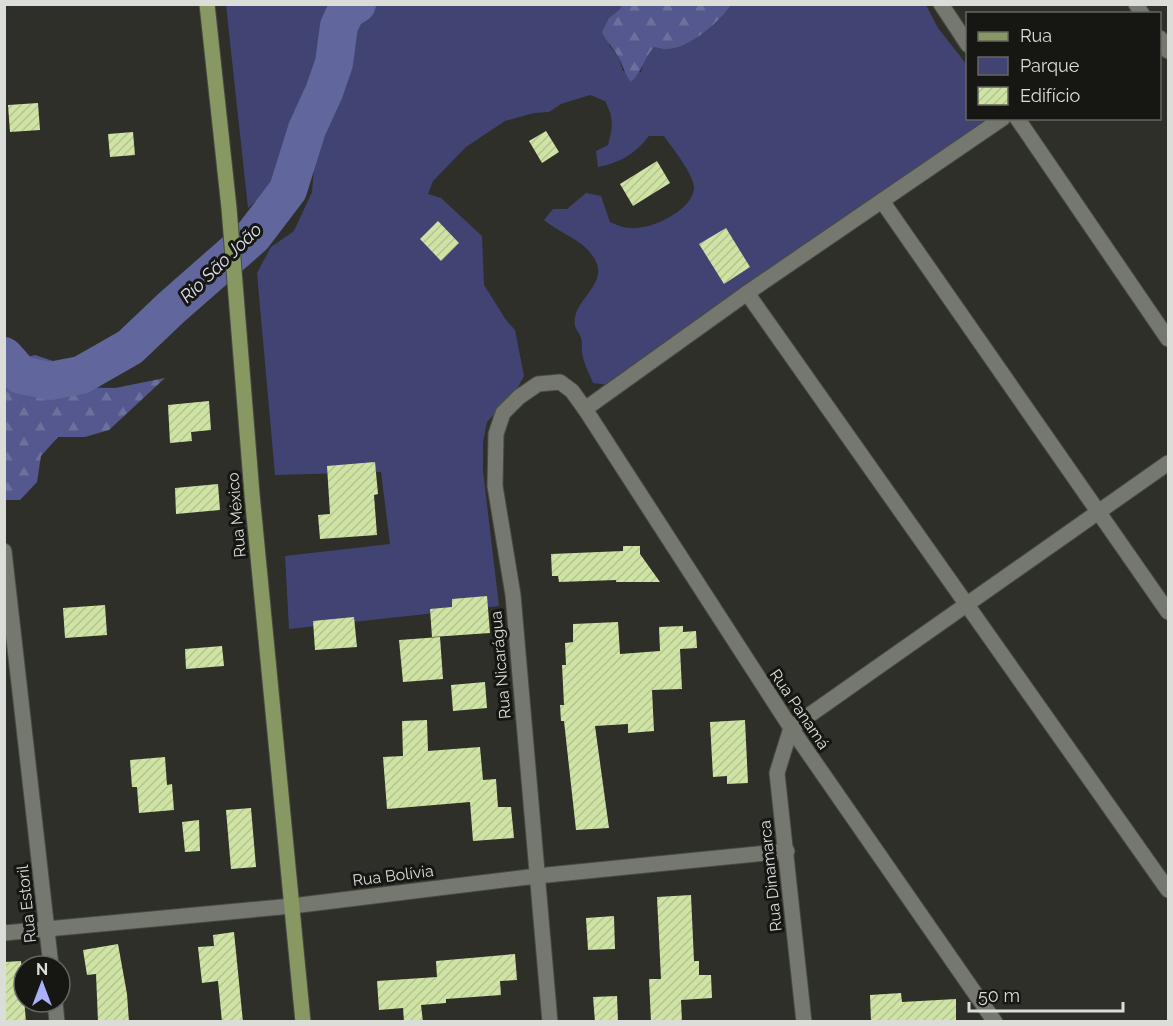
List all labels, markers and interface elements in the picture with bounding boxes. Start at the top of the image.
legend [966,12,1161,120]
text: Rua [1020,25,1052,46]
text: Parque [1020,55,1080,76]
text: Edifício [1020,85,1080,106]
water label: Rio São João [176,219,266,307]
street label: Rua México [223,472,250,558]
street label: Rua Nicarágua [486,610,515,720]
street label: Rua Panamá [766,666,833,753]
street label: Rua Dinamarca [755,819,786,933]
street label: Rua Bolívia [352,861,435,890]
street label: Rua Estoril [13,863,40,944]
north arrow [12,954,72,1014]
text: N [36,960,48,979]
scale bar [969,975,1124,1013]
text: 50 m [978,985,1020,1006]

